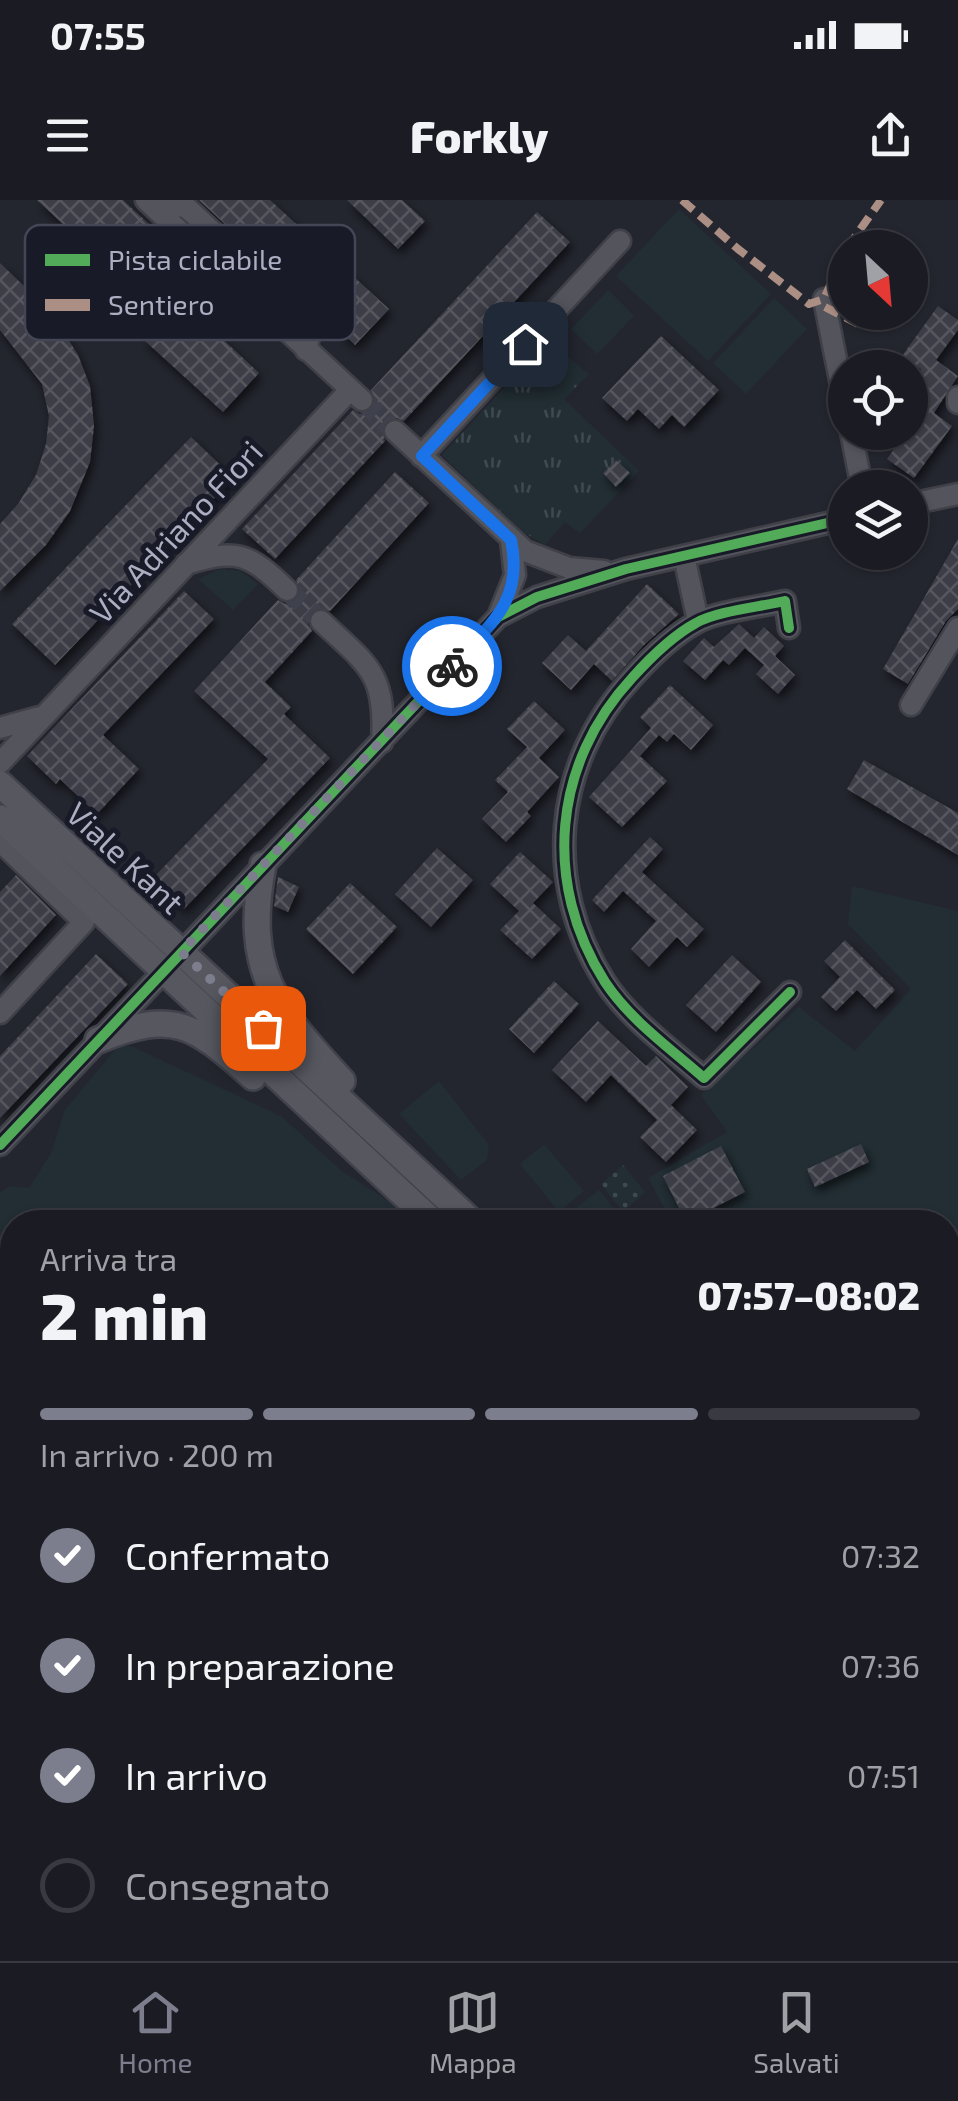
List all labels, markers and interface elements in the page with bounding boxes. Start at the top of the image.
text: 07:55 [50,12,146,58]
icon: menu [40,108,95,163]
text: Forkly [410,108,548,162]
icon: share [863,108,918,163]
legend [25,225,355,340]
north arrow [828,230,928,330]
map controls [828,230,928,570]
text: Pista ciclabile [108,242,282,276]
text: Sentiero [108,287,214,321]
pin [483,302,568,387]
icon: home [498,317,553,372]
button: locate [828,350,928,450]
street label: Via Adriano Fiori [81,432,269,630]
button: layers [828,470,928,570]
courier [402,616,502,716]
icon: bike [425,639,480,694]
street label: Viale Kant [60,793,192,921]
pin [221,986,306,1071]
icon: bag [236,1001,291,1056]
text: Arriva tra [40,1239,177,1277]
text: 07:57–08:02 [698,1272,920,1318]
text: 2 min [40,1275,208,1353]
text: In arrivo · 200 m [40,1435,274,1473]
icon: check [40,1528,95,1583]
text: Confermato [125,1532,330,1578]
text: 07:32 [841,1536,920,1574]
icon: check [40,1638,95,1693]
text: In preparazione [125,1642,395,1688]
text: 07:36 [841,1646,920,1684]
icon: check [40,1748,95,1803]
text: In arrivo [125,1752,268,1798]
text: 07:51 [847,1756,920,1794]
text: Consegnato [125,1862,330,1908]
tab: Home [118,1985,192,2079]
tab: Mappa [429,1985,517,2079]
tab: Salvati [753,1985,840,2079]

